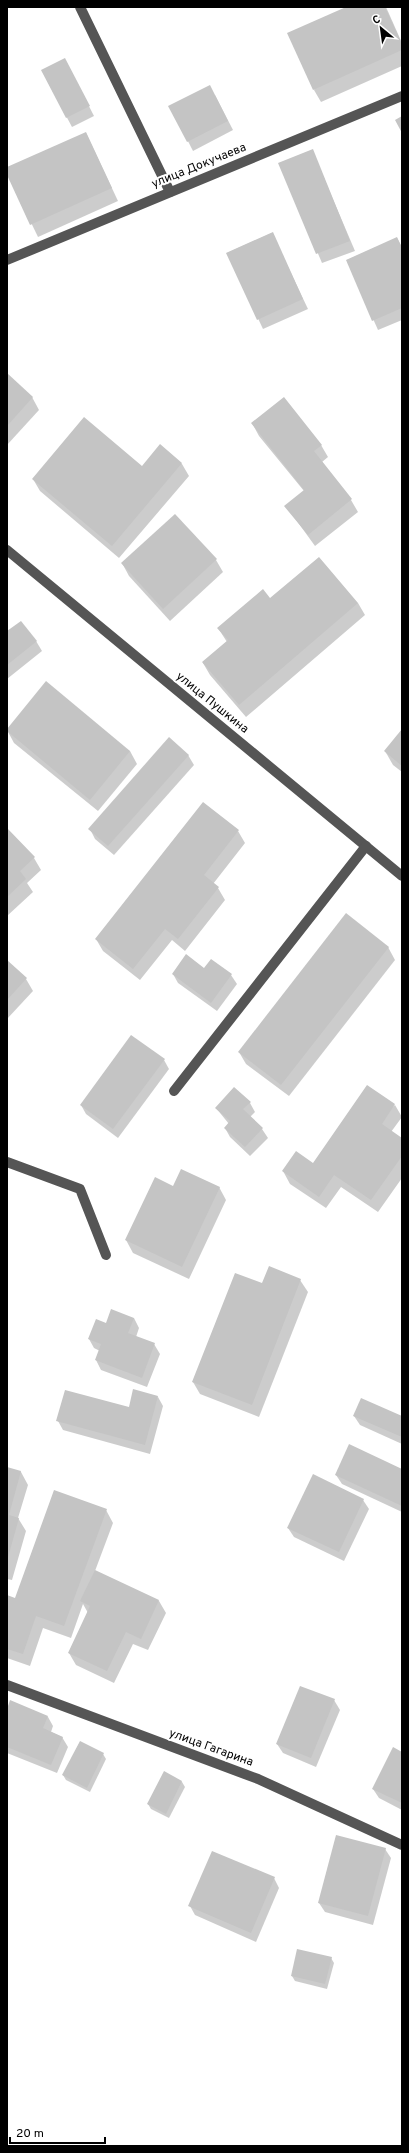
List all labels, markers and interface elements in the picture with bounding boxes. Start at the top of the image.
north arrow [361,8,401,48]
text: С [370,12,383,28]
street label: улица Докучаева [149,140,249,192]
street label: улица Пушкина [172,669,252,737]
street label: улица Гагарина [167,1725,255,1771]
scale bar [10,2119,105,2145]
text: 20 m [16,2126,44,2142]

